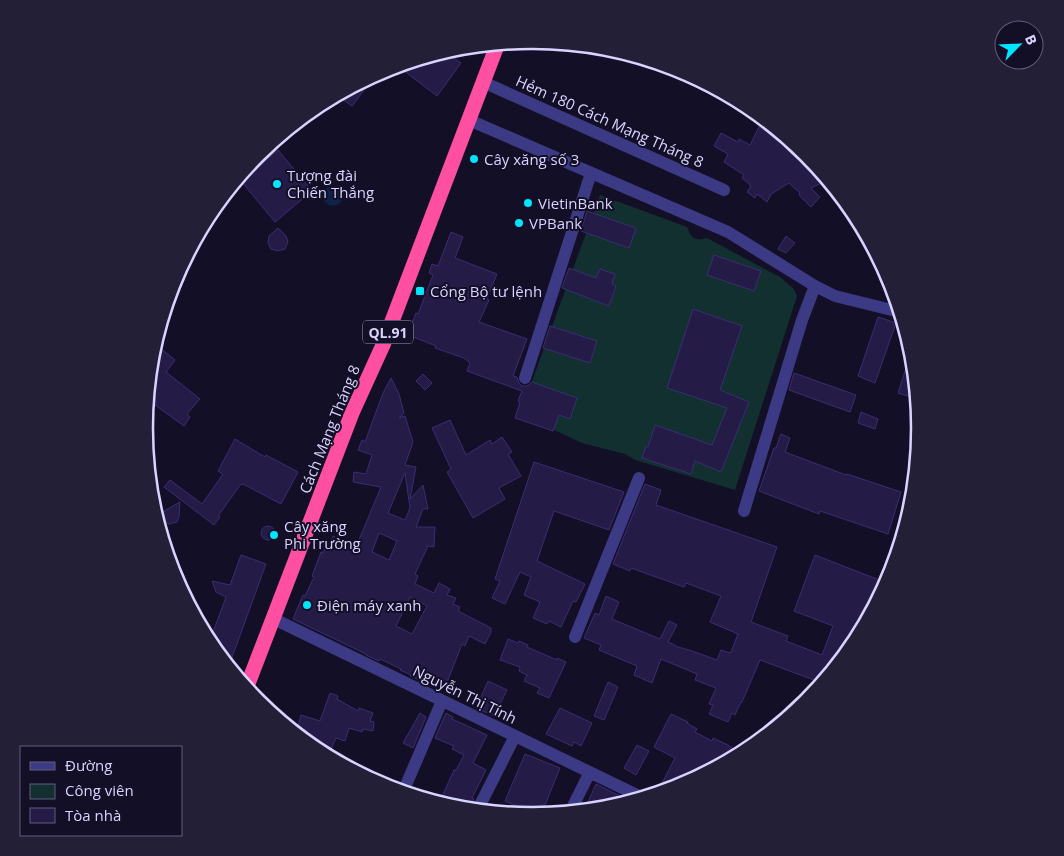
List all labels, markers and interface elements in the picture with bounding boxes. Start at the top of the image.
north arrow [994,20,1044,70]
text: B [1021,31,1042,48]
street label: Hẻm 180 Cách Mạng Tháng 8 [513,70,707,172]
place label: Cây xăng số 3 [484,149,579,169]
marker: Cây xăng số 3 [468,153,480,165]
place label: Tượng đài Chiến Thắng [287,165,374,202]
marker: Tượng đài Chiến Thắng [271,178,283,190]
place label: VietinBank [538,193,613,213]
marker: VietinBank [522,197,534,209]
place label: VPBank [529,213,582,233]
marker: VPBank [513,217,525,229]
place label: Cổng Bộ tư lệnh [430,281,542,301]
marker: Cổng Bộ tư lệnh [414,285,426,297]
road number: QL.91 [363,321,413,344]
street label: Cách Mạng Tháng 8 [294,362,364,496]
place label: Cây xăng Phi Trường [284,516,361,553]
marker: Cây xăng Phi Trường [268,529,280,541]
place label: Điện máy xanh [317,595,421,615]
marker: Điện máy xanh [301,599,313,611]
street label: Nguyễn Thị Tính [410,660,520,728]
legend [20,746,182,836]
text: Đường [65,755,112,775]
text: Công viên [65,780,134,800]
text: Tòa nhà [65,805,121,825]

